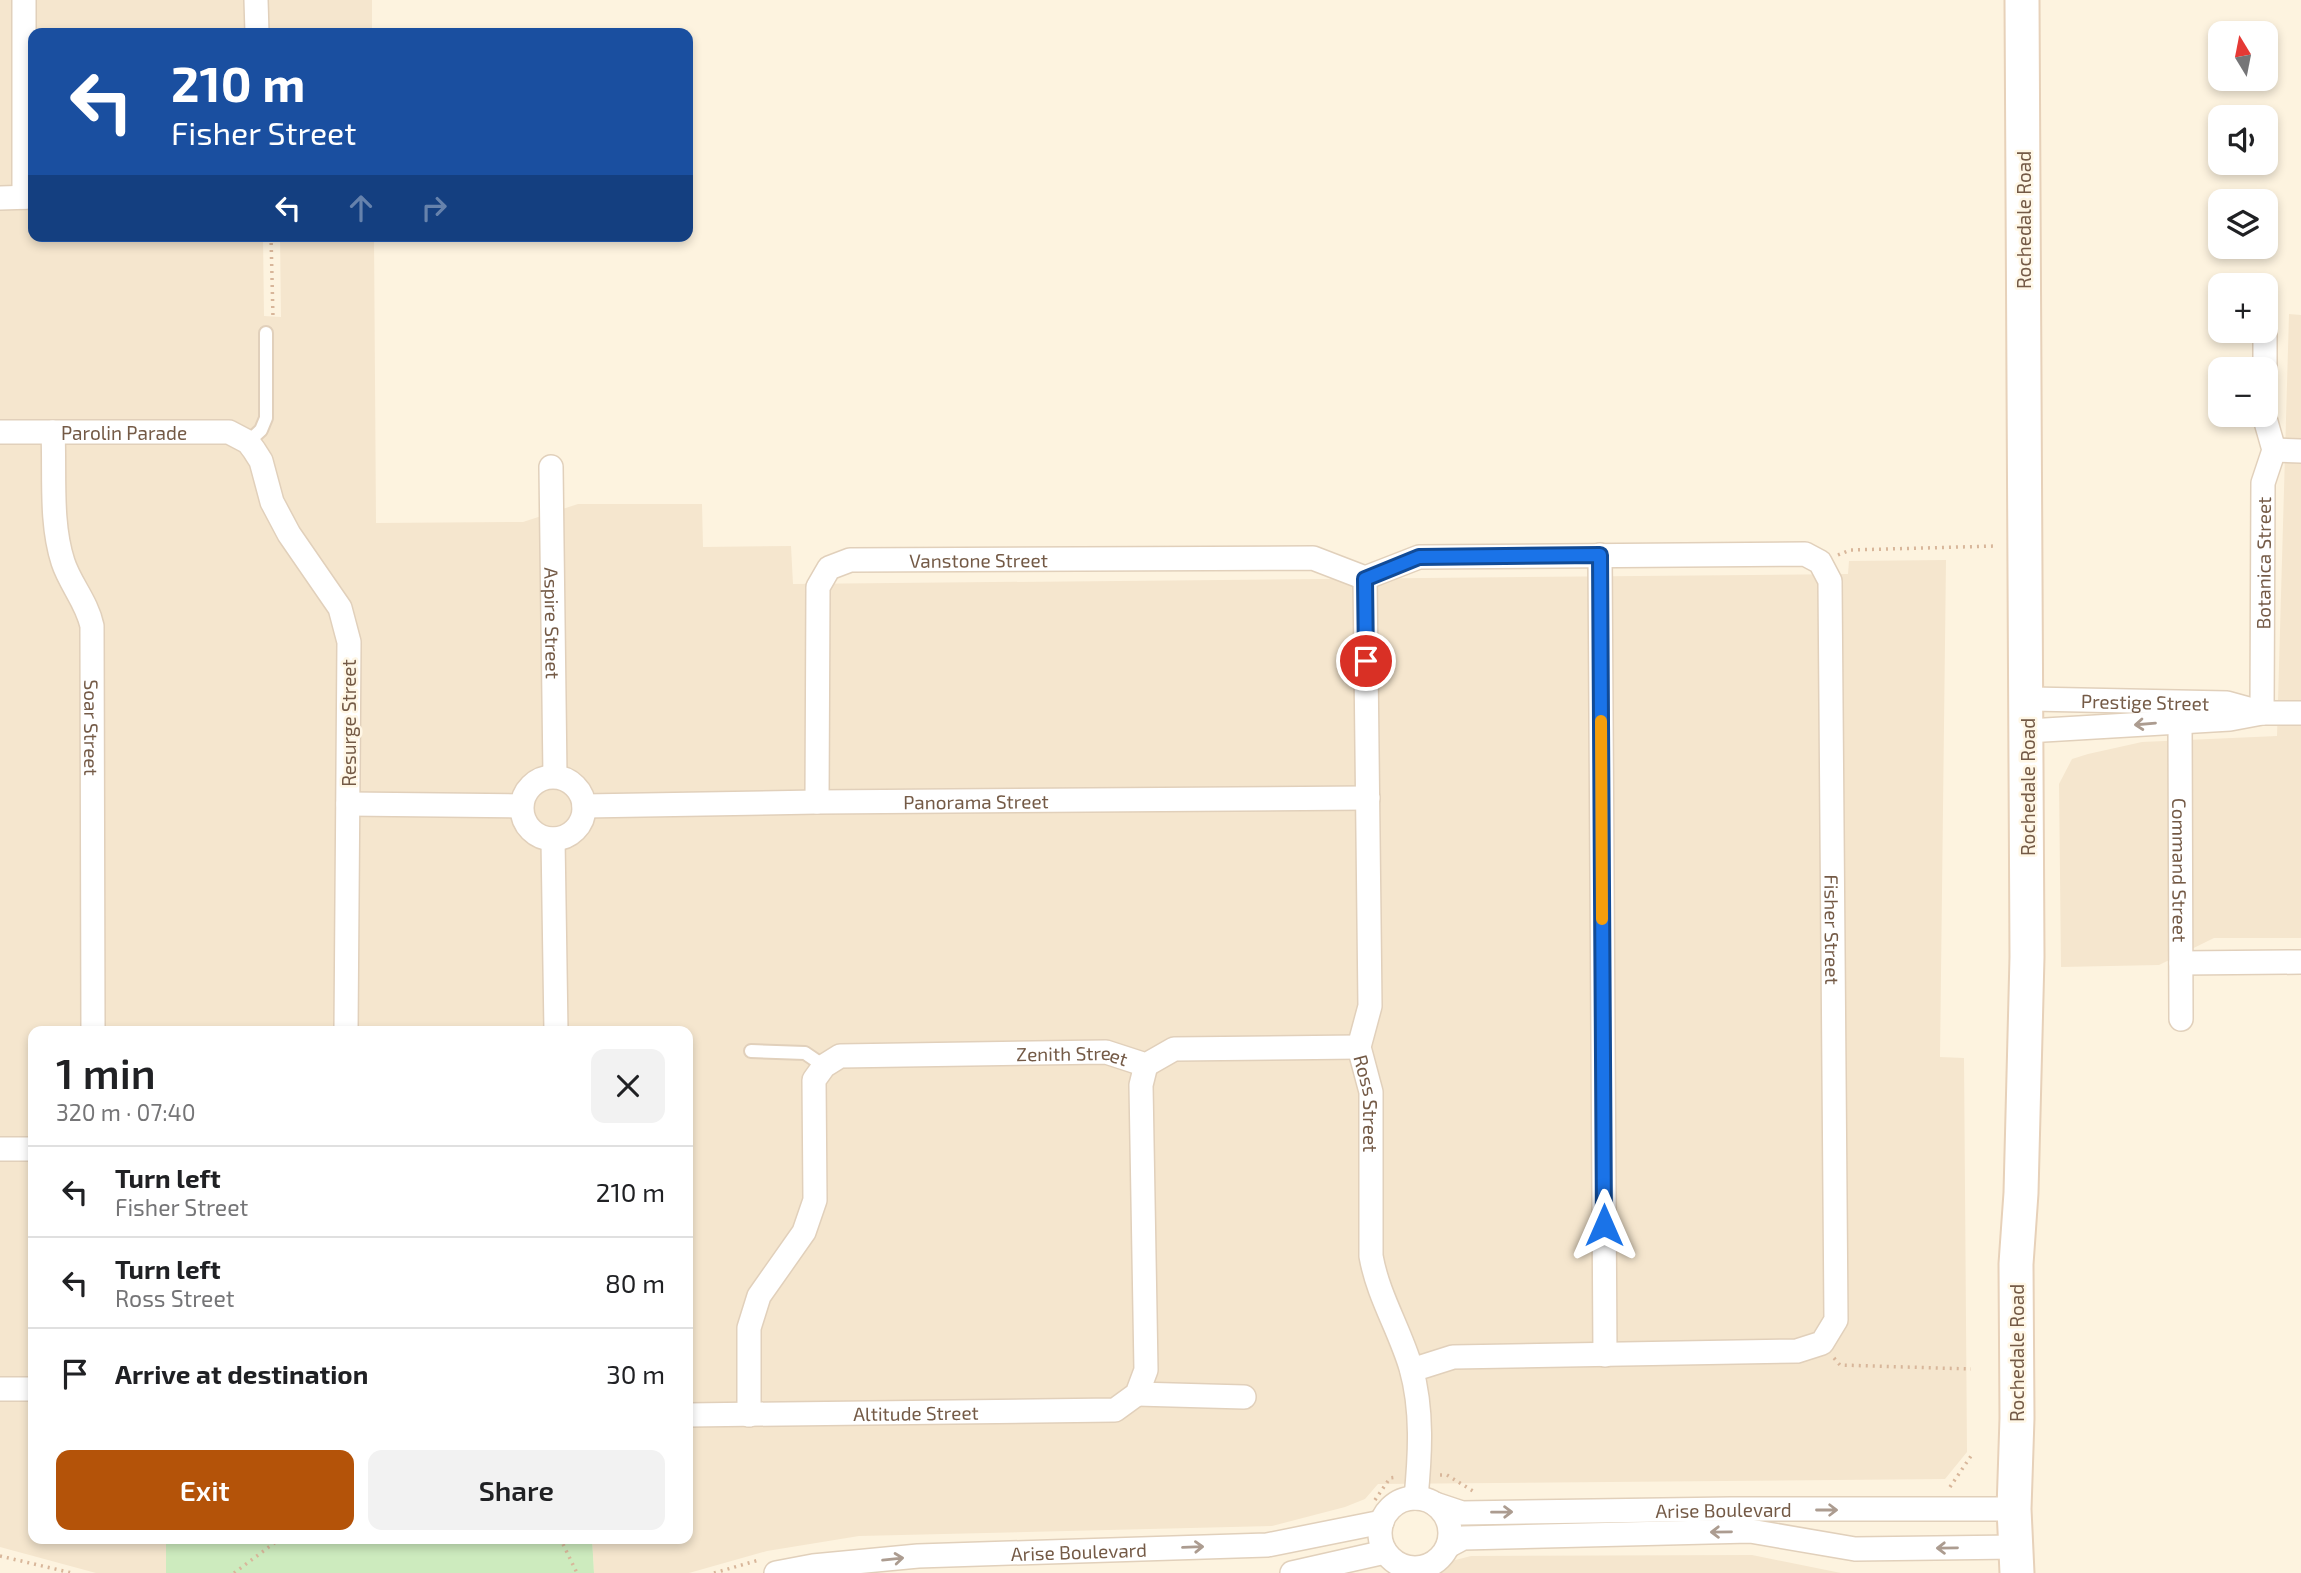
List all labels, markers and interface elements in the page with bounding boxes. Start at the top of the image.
north arrow [2208,21,2278,91]
map controls [2208,21,2278,427]
text: 210 m [171,53,305,112]
icon: left [56,56,147,147]
button: sound [2208,105,2278,175]
text: Fisher Street [171,113,356,151]
street label: Rochedale Road [2012,151,2035,289]
icon: left [269,189,307,227]
icon: ahead [342,189,380,227]
icon: right [415,189,453,227]
button: layers [2208,189,2278,259]
button: + [2208,273,2278,343]
button: − [2208,357,2278,427]
street label: Parolin Parade [61,421,187,444]
street label: Botanica Street [2251,497,2274,629]
street label: Vanstone Street [909,548,1048,571]
street label: Aspire Street [541,567,565,679]
pin [1336,631,1396,691]
icon: arrive [1347,642,1385,680]
street label: Resurge Street [337,659,360,787]
street label: Soar Street [81,680,104,776]
street label: Prestige Street [2081,689,2209,714]
street label: Rochedale Road [2016,718,2039,856]
one-way arrow [2135,718,2157,731]
street label: Panorama Street [903,789,1049,813]
street label: Command Street [2169,798,2192,942]
street label: Fisher Street [1821,874,1845,985]
street label: Zenith Street [1016,1040,1131,1070]
text: 1 min [56,1047,156,1097]
button: close [591,1049,665,1123]
street label: Ross Street [1350,1052,1383,1152]
text: 320 m · 07:40 [56,1098,196,1126]
text: Turn left [115,1162,221,1193]
icon: left [56,1173,94,1211]
text: 210 m [596,1176,665,1207]
position arrow [1567,1188,1641,1262]
text: Fisher Street [115,1193,248,1221]
text: Turn left [115,1253,221,1284]
icon: left [56,1264,94,1302]
text: 80 m [605,1267,665,1298]
text: Ross Street [115,1284,235,1312]
street label: Rochedale Road [2005,1284,2028,1422]
icon: arrive [56,1355,94,1393]
text: Arrive at destination [115,1358,368,1389]
text: 30 m [606,1358,665,1389]
street label: Altitude Street [853,1400,979,1425]
button: Exit [56,1450,354,1530]
button: Share [368,1450,665,1530]
street label: Arise Boulevard [1655,1498,1792,1522]
one-way arrow [1815,1503,1838,1517]
one-way arrow [1490,1505,1513,1519]
one-way arrow [1710,1525,1733,1538]
street label: Arise Boulevard [1010,1537,1147,1565]
one-way arrow [1182,1540,1205,1554]
one-way arrow [1936,1541,1959,1555]
one-way arrow [881,1552,903,1565]

